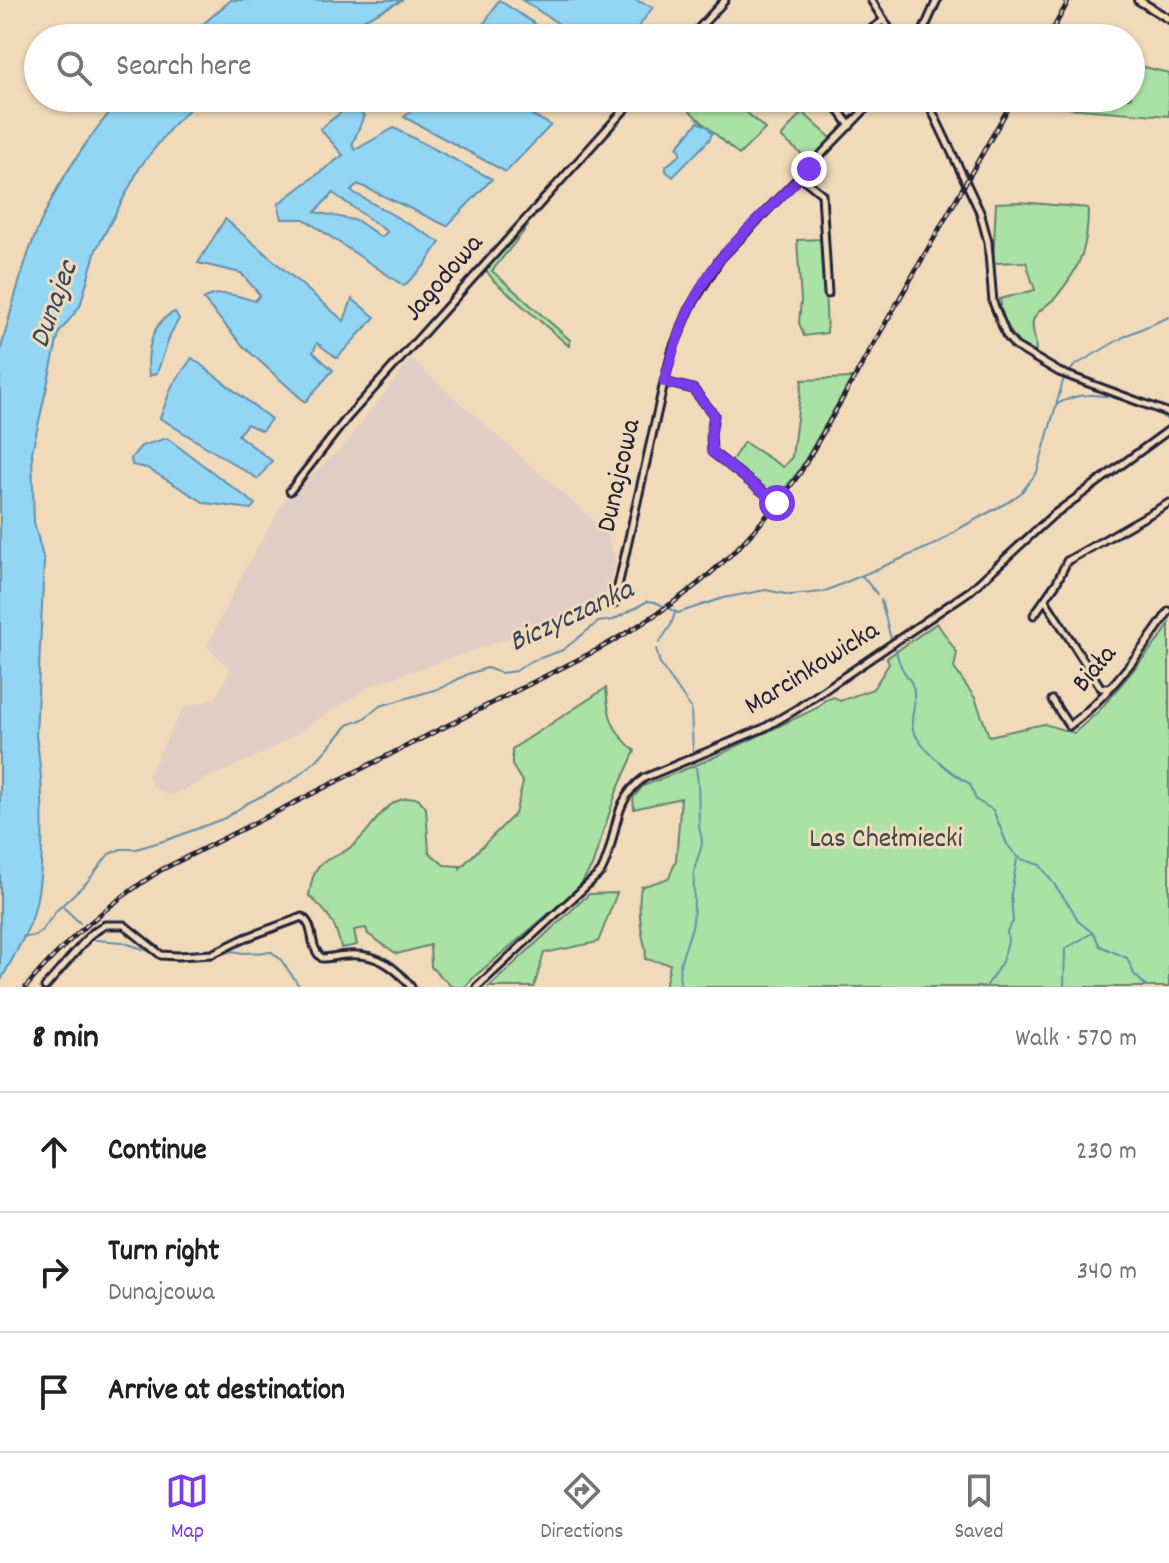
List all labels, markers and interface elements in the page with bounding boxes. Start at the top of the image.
search box [24,24,1145,112]
icon: search [52,46,96,90]
text: Search here [116,47,252,90]
route end [791,151,827,187]
street label: Jagodowa [396,226,495,332]
water label: Dunajec [20,254,92,354]
street label: Dunajcowa [589,415,654,536]
route start [759,485,795,521]
water label: Biczyczanka [503,570,643,666]
street label: Marcinkowicka [738,612,889,727]
street label: Biała [1064,637,1129,703]
park label: Las Chełmiecki [809,821,963,861]
text: 8 min [32,1015,99,1064]
text: Walk · 570 m [1015,1021,1137,1058]
icon: ahead [32,1130,76,1174]
text: Continue [108,1131,207,1174]
text: 230 m [1076,1134,1137,1171]
text: Turn right [108,1232,219,1275]
icon: right [32,1250,76,1294]
text: 340 m [1077,1254,1137,1291]
text: Dunajcowa [108,1275,215,1312]
icon: arrive [32,1370,76,1414]
text: Arrive at destination [108,1371,345,1414]
tab: Map [165,1469,209,1548]
tab: Directions [540,1469,624,1548]
tab: Saved [954,1469,1004,1548]

